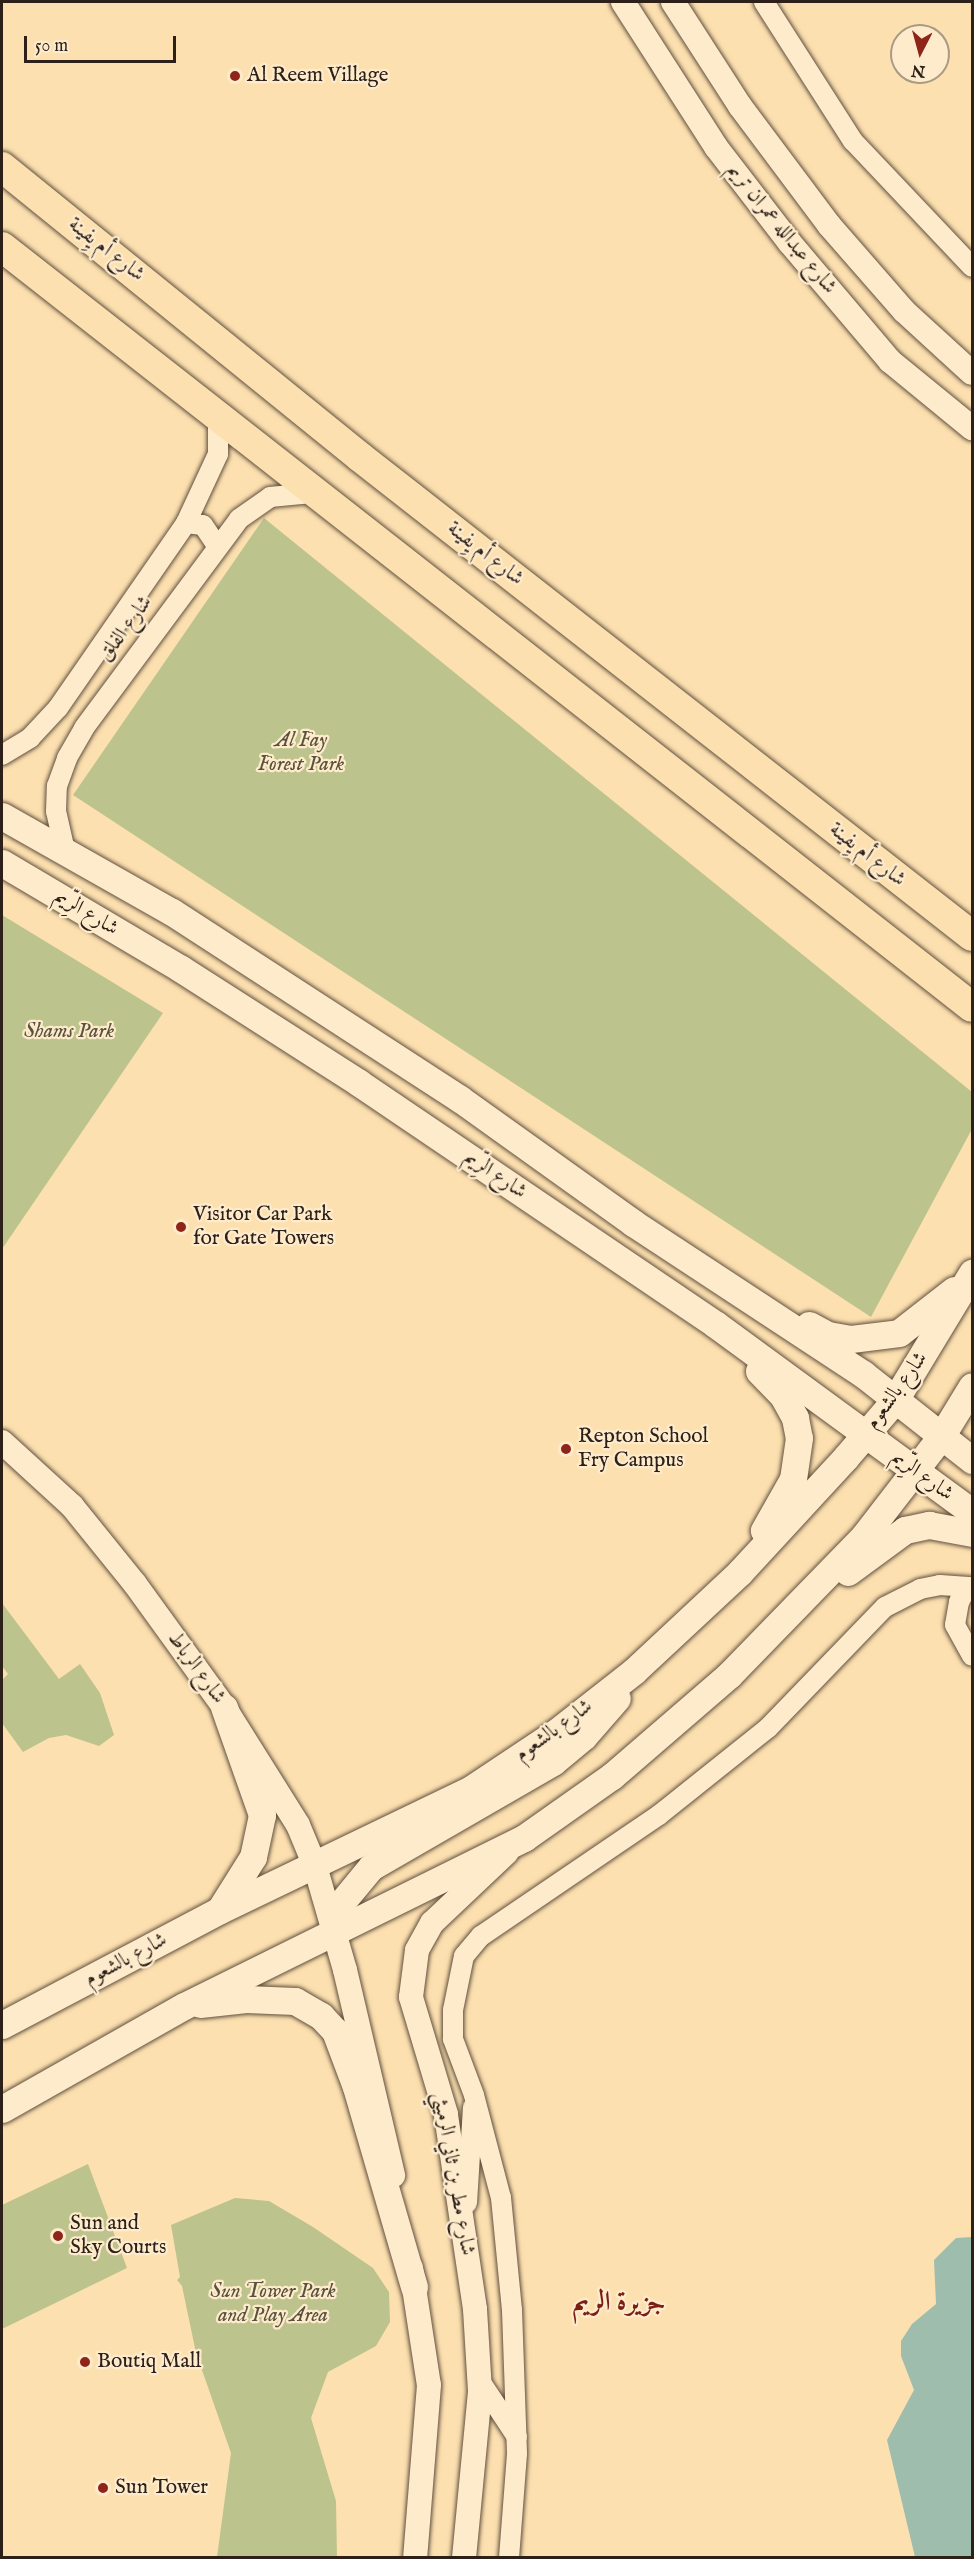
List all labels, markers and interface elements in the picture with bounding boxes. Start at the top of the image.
scale bar [27,24,178,62]
north arrow [890,24,950,84]
text: 50 m [35,35,68,58]
text: N [910,59,926,81]
place label: Al Reem Village [247,63,388,89]
marker: Al Reem Village [228,69,242,83]
street label: شارع عبدالله عمران تريم [721,159,841,299]
street label: شارع أم يِفينة [63,212,149,288]
street label: شارع أم يِفينة [442,516,528,592]
street label: شارع الفلق [94,591,158,667]
park label: Al Fay Forest Park [258,728,344,778]
street label: شارع أم يِفينة [824,817,910,893]
street label: شارع الرِّيم [49,884,123,942]
park label: Shams Park [24,1019,114,1045]
street label: شارع الرِّيم [459,1145,531,1205]
place label: Visitor Car Park for Gate Towers [193,1202,334,1252]
marker: Visitor Car Park for Gate Towers [174,1220,188,1234]
street label: شارع بالشعوم [860,1347,934,1435]
place label: Repton School Fry Campus [578,1424,708,1474]
marker: Repton School Fry Campus [559,1442,573,1456]
street label: شارع الرِّيم [886,1445,958,1507]
street label: شارع الرباط [161,1627,231,1709]
street label: شارع بالشعوم [510,1694,598,1768]
street label: شارع بالشعوم [80,1928,172,1992]
street label: شارع مطر بن ثاني الرميثي [426,2090,480,2258]
place label: Sun and Sky Courts [70,2211,166,2261]
marker: Sun and Sky Courts [51,2229,65,2243]
park label: Sun Tower Park and Play Area [210,2279,336,2329]
district label: جزيرة الريم [573,2288,665,2320]
place label: Boutiq Mall [97,2349,201,2375]
marker: Boutiq Mall [78,2355,92,2369]
place label: Sun Tower [115,2475,208,2501]
marker: Sun Tower [96,2481,110,2495]

